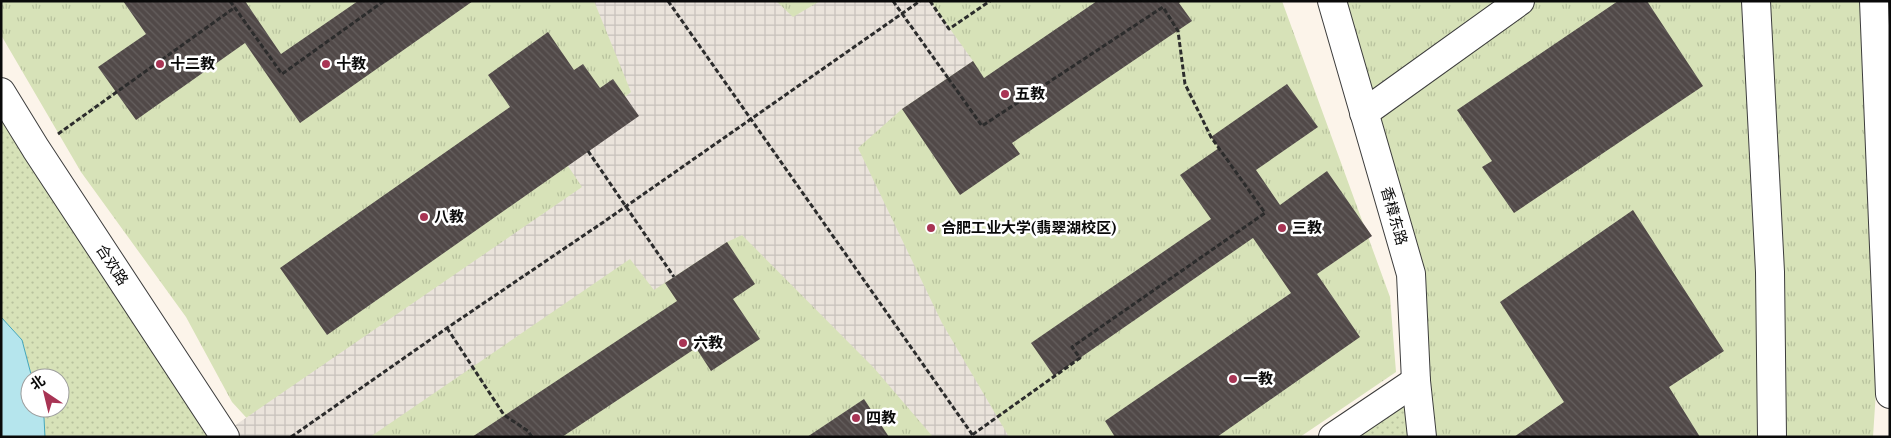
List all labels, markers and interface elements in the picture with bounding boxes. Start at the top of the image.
place label: 十二教 [170,54,215,73]
place label: 十教 [336,54,366,73]
marker: 十二教 [154,58,166,70]
marker: 十教 [320,58,332,70]
place label: 五教 [1015,84,1045,103]
marker: 五教 [999,88,1011,100]
street label: 香樟东路 [1377,184,1412,247]
place label: 八教 [434,207,464,226]
marker: 八教 [418,211,430,223]
place label: 合肥工业大学(翡翠湖校区) [941,218,1116,237]
place label: 三教 [1292,218,1322,237]
marker: 合肥工业大学(翡翠湖校区) [925,222,937,234]
marker: 三教 [1276,222,1288,234]
street label: 合欢路 [92,241,133,289]
place label: 六教 [693,333,723,352]
marker: 六教 [677,337,689,349]
north arrow [20,368,70,418]
place label: 一教 [1243,369,1273,388]
text: 北 [27,371,48,394]
marker: 一教 [1227,373,1239,385]
place label: 四教 [866,408,896,427]
marker: 四教 [850,412,862,424]

